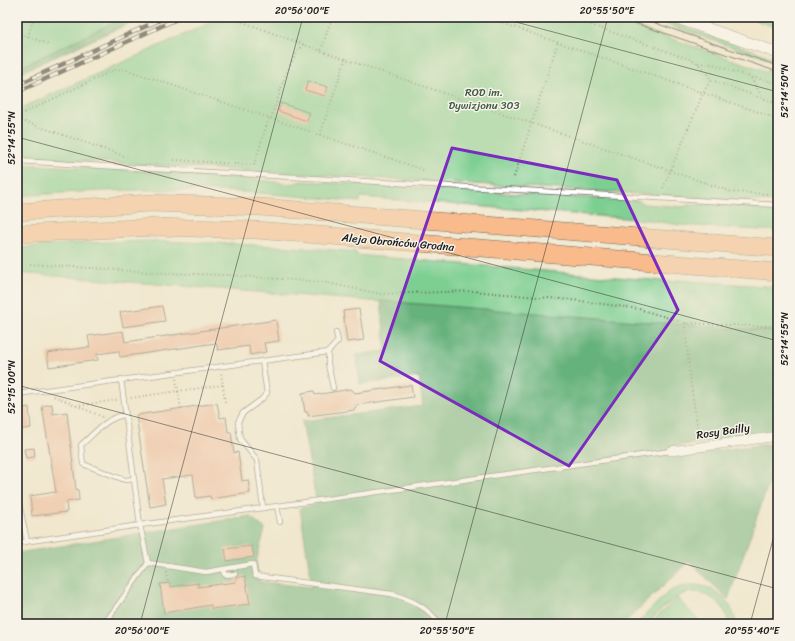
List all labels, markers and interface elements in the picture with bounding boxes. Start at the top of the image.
text: 20°56'00"E [275,2,331,20]
text: 20°55'50"E [580,2,636,20]
text: 52°14'50"N [776,64,794,118]
park label: ROD im. Dywizjonu 303 [448,83,520,115]
text: 52°14'55"N [3,111,21,165]
street label: Aleja Obrońców Grodna [340,228,455,257]
text: 52°14'55"N [776,312,794,366]
text: 52°15'00"N [3,360,21,414]
street label: Rosy Bailly [695,418,751,445]
text: 20°56'00"E [115,622,171,640]
text: 20°55'50"E [420,622,476,640]
text: 20°55'40"E [725,622,781,640]

